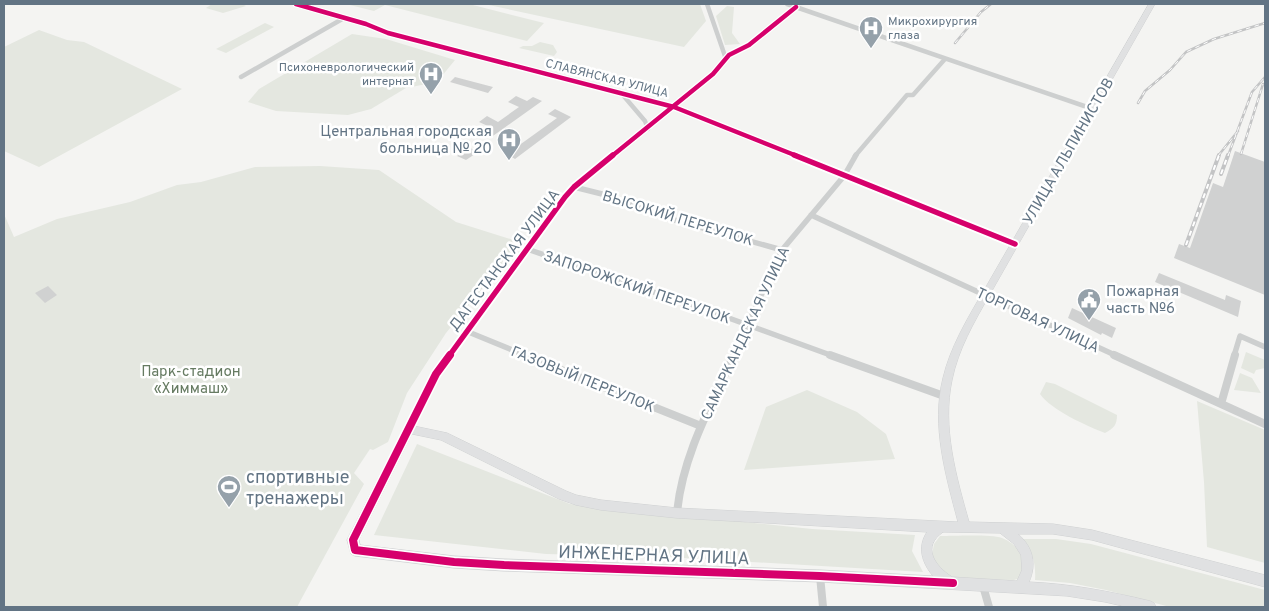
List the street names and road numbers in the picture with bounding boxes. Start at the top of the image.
street label: СЛАВЯНСКАЯ УЛИЦА [543,56,670,102]
street label: УЛИЦА АЛЬПИНИСТОВ [1020,75,1119,229]
street label: ДАГЕСТАНСКАЯ УЛИЦА [446,186,565,336]
street label: ВЫСОКИЙ ПЕРЕУЛОК [600,186,756,251]
street label: САМАРКАНДСКАЯ УЛИЦА [698,244,795,424]
street label: ЗАПОРОЖСКИЙ ПЕРЕУЛОК [540,246,733,329]
street label: ТОРГОВАЯ УЛИЦА [973,284,1102,358]
street label: ГАЗОВЫЙ ПЕРЕУЛОК [508,341,658,418]
street label: ИНЖЕНЕРНАЯ УЛИЦА [558,542,750,571]

